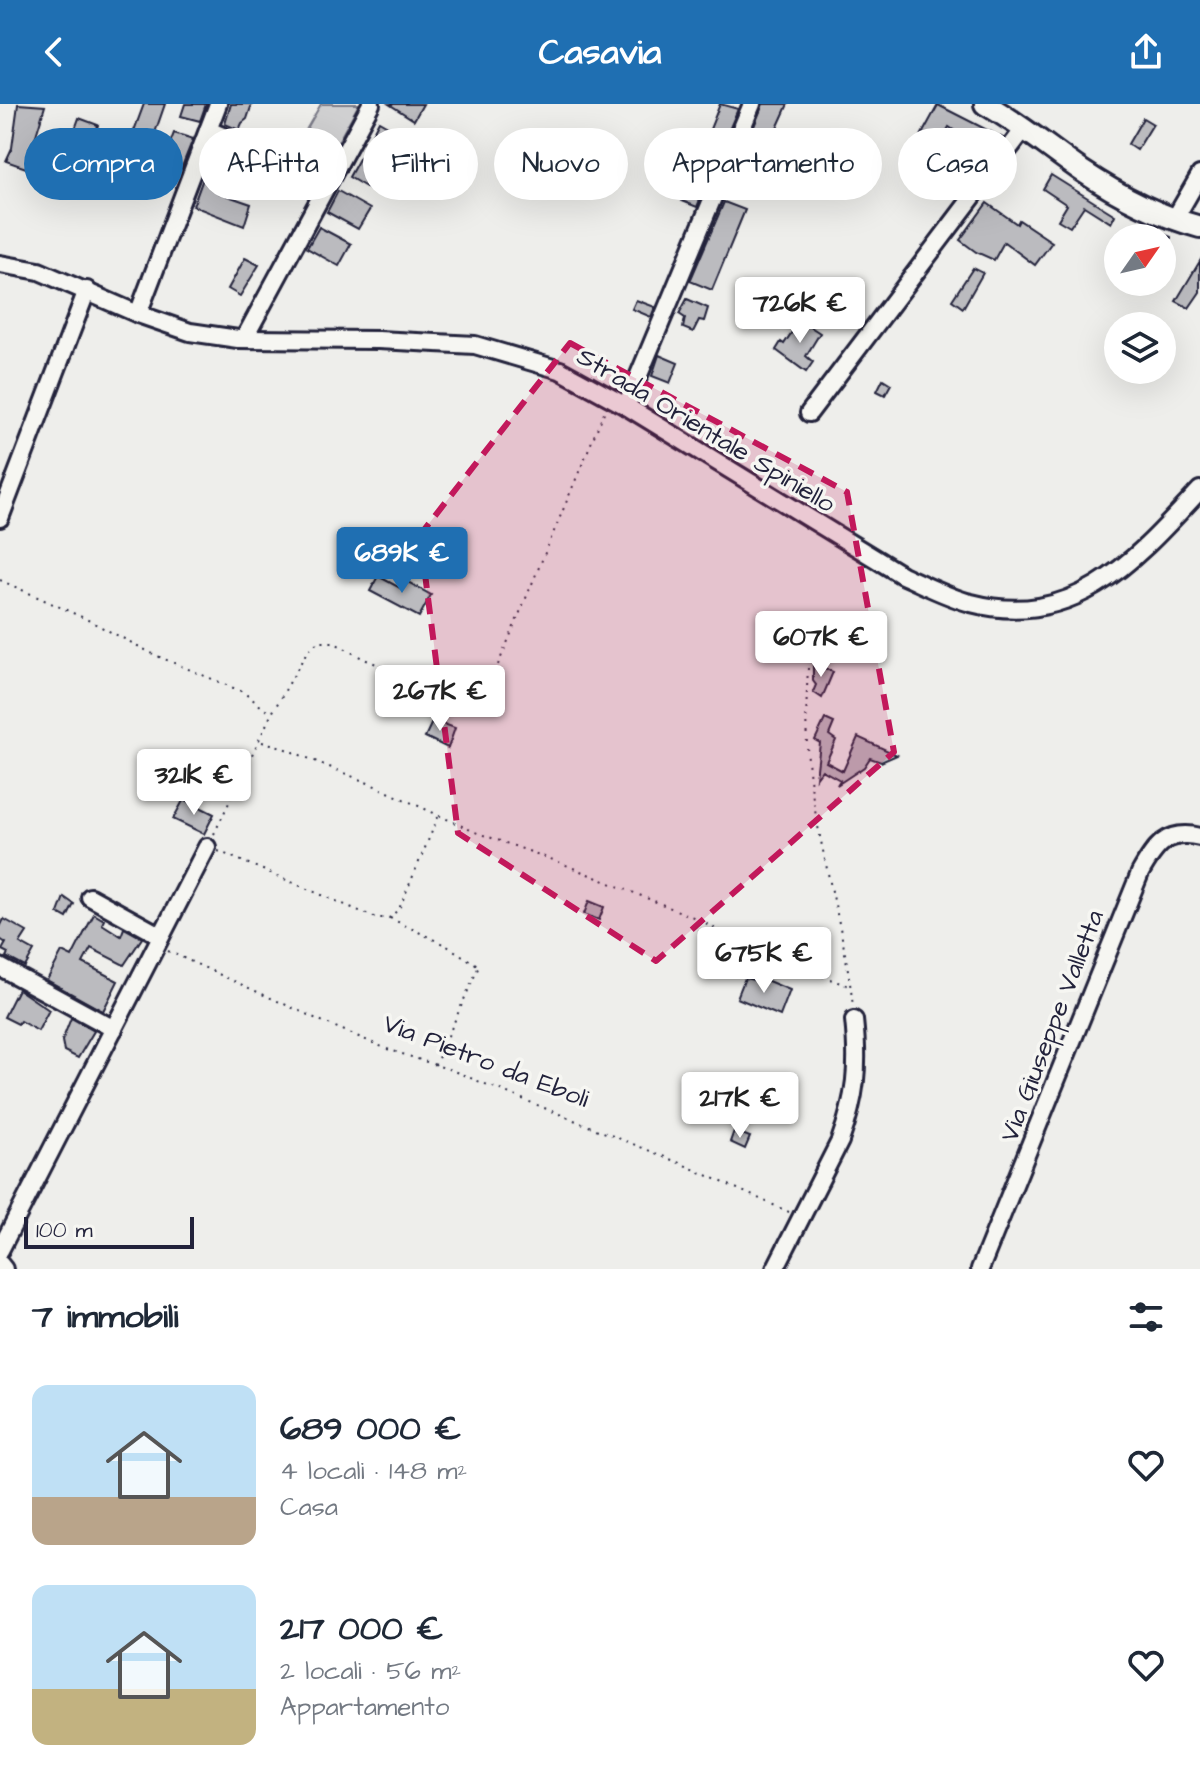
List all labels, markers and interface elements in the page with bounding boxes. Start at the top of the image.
text: Casavia [539,27,661,78]
icon: back [32,30,76,74]
icon: share [1124,30,1168,74]
chip: Compra [24,128,183,200]
chip: Affitta [199,128,347,200]
chip: Filtri [363,128,478,200]
chip: Nuovo [494,128,628,200]
chip: Appartamento [644,128,882,200]
chip: Casa [898,128,1017,200]
north arrow [1104,224,1176,296]
map controls [1104,224,1176,384]
pin: 726K € [735,277,865,345]
text: 726K € [753,285,847,321]
button: layers [1104,312,1176,384]
street label: Strada Orientale Spiniello [570,338,842,522]
pin: 689K € [337,527,467,595]
text: 689K € [355,535,449,571]
pin: 607K € [756,611,886,679]
text: 607K € [773,619,869,655]
pin: 267K € [375,665,505,733]
text: 267K € [393,673,487,709]
pin: 321K € [129,749,259,817]
text: 321K € [155,757,233,793]
street label: Via Giuseppe Valletta [991,905,1113,1147]
pin: 675K € [699,927,829,995]
text: 675K € [715,935,813,971]
street label: Via Pietro da Eboli [378,1005,594,1117]
pin: 217K € [675,1072,805,1140]
text: 217K € [699,1080,781,1116]
scale bar [24,1213,194,1249]
text: 100 m [36,1215,93,1246]
text: 7 immobili [32,1293,178,1341]
icon: filters [1124,1295,1168,1339]
text: 689 000 € [280,1405,461,1453]
icon: home [96,1417,192,1513]
icon: heart [1124,1443,1168,1487]
text: 4 locali · 148 m² [280,1453,467,1489]
text: Casa [280,1489,338,1525]
text: 217 000 € [280,1605,443,1653]
icon: home [96,1617,192,1713]
icon: heart [1124,1643,1168,1687]
text: 2 locali · 56 m² [280,1653,461,1689]
text: Appartamento [280,1689,449,1725]

